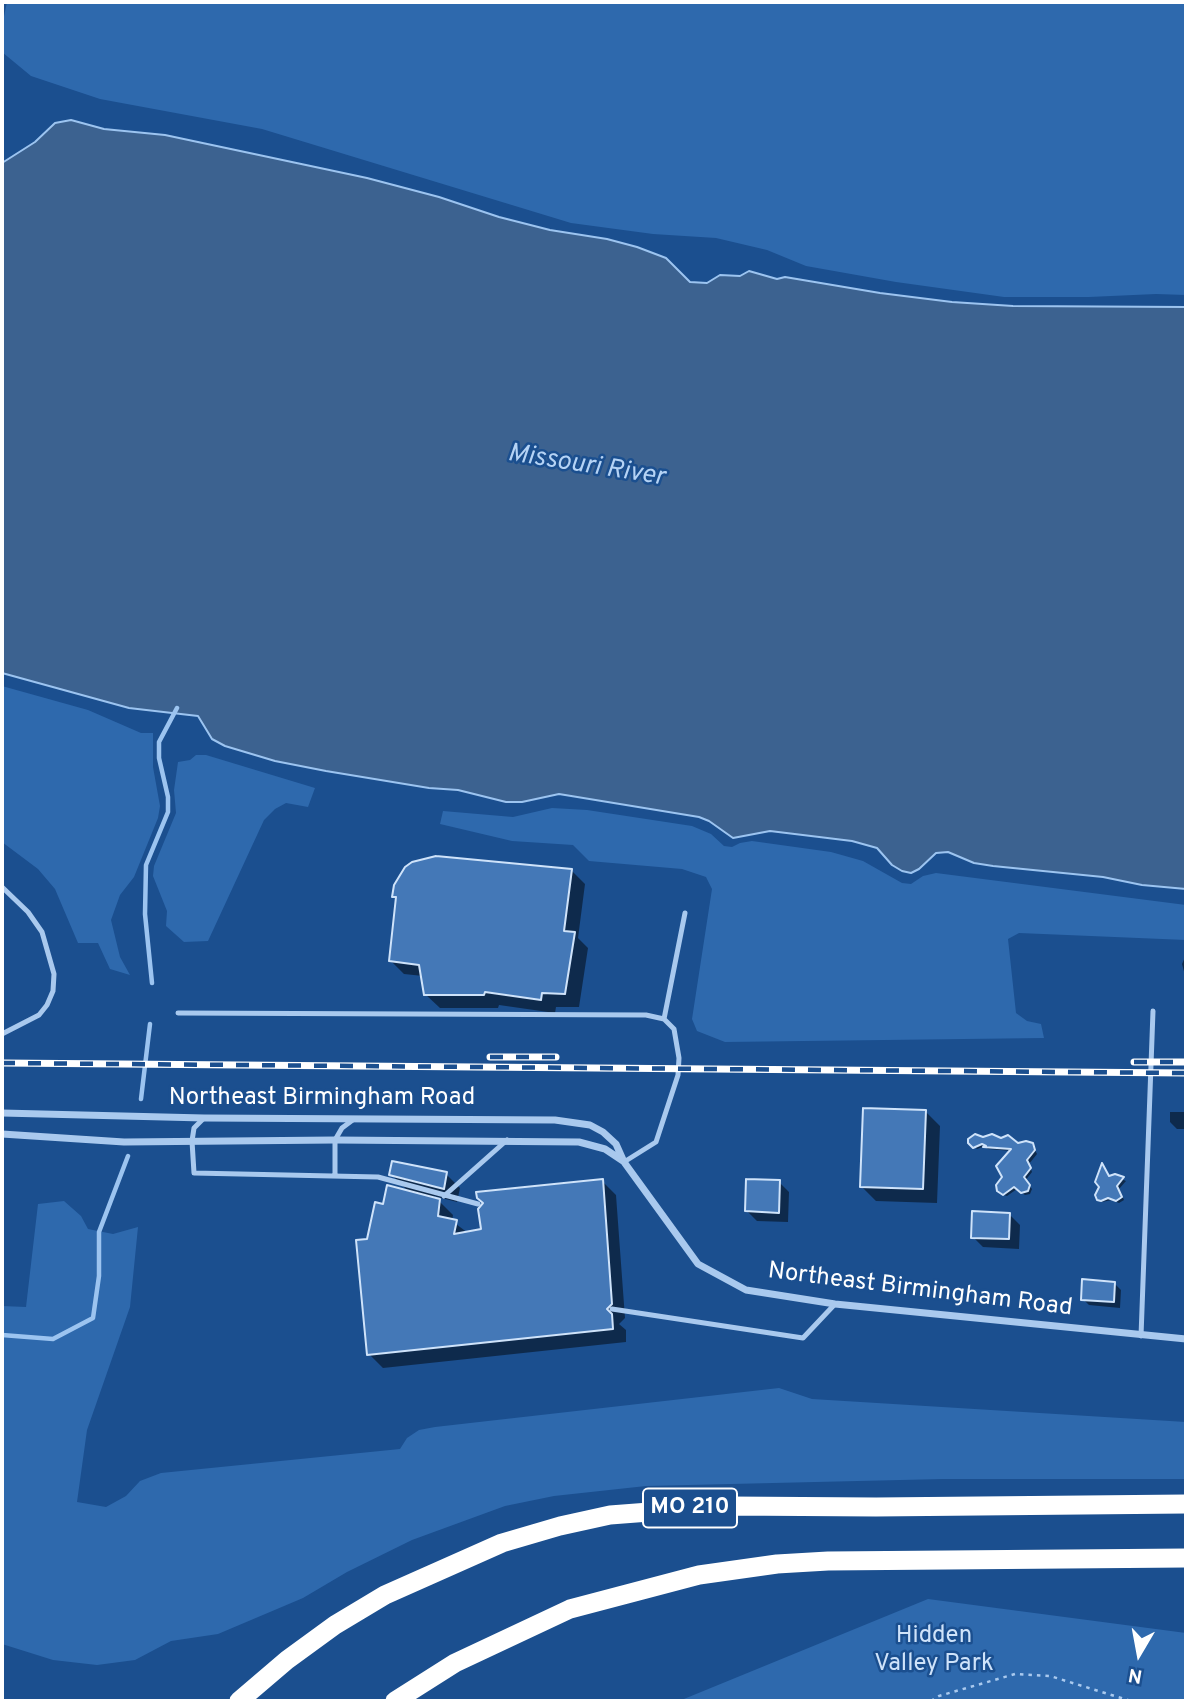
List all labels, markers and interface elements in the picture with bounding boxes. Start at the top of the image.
water label: Missouri River [505,439,667,495]
street label: Northeast Birmingham Road [169,1085,475,1113]
street label: Northeast Birmingham Road [766,1258,1074,1324]
road number: MO 210 [643,1488,737,1527]
north arrow [1104,1619,1174,1689]
park label: Hidden Valley Park [874,1623,994,1679]
text: N [1127,1662,1144,1688]

